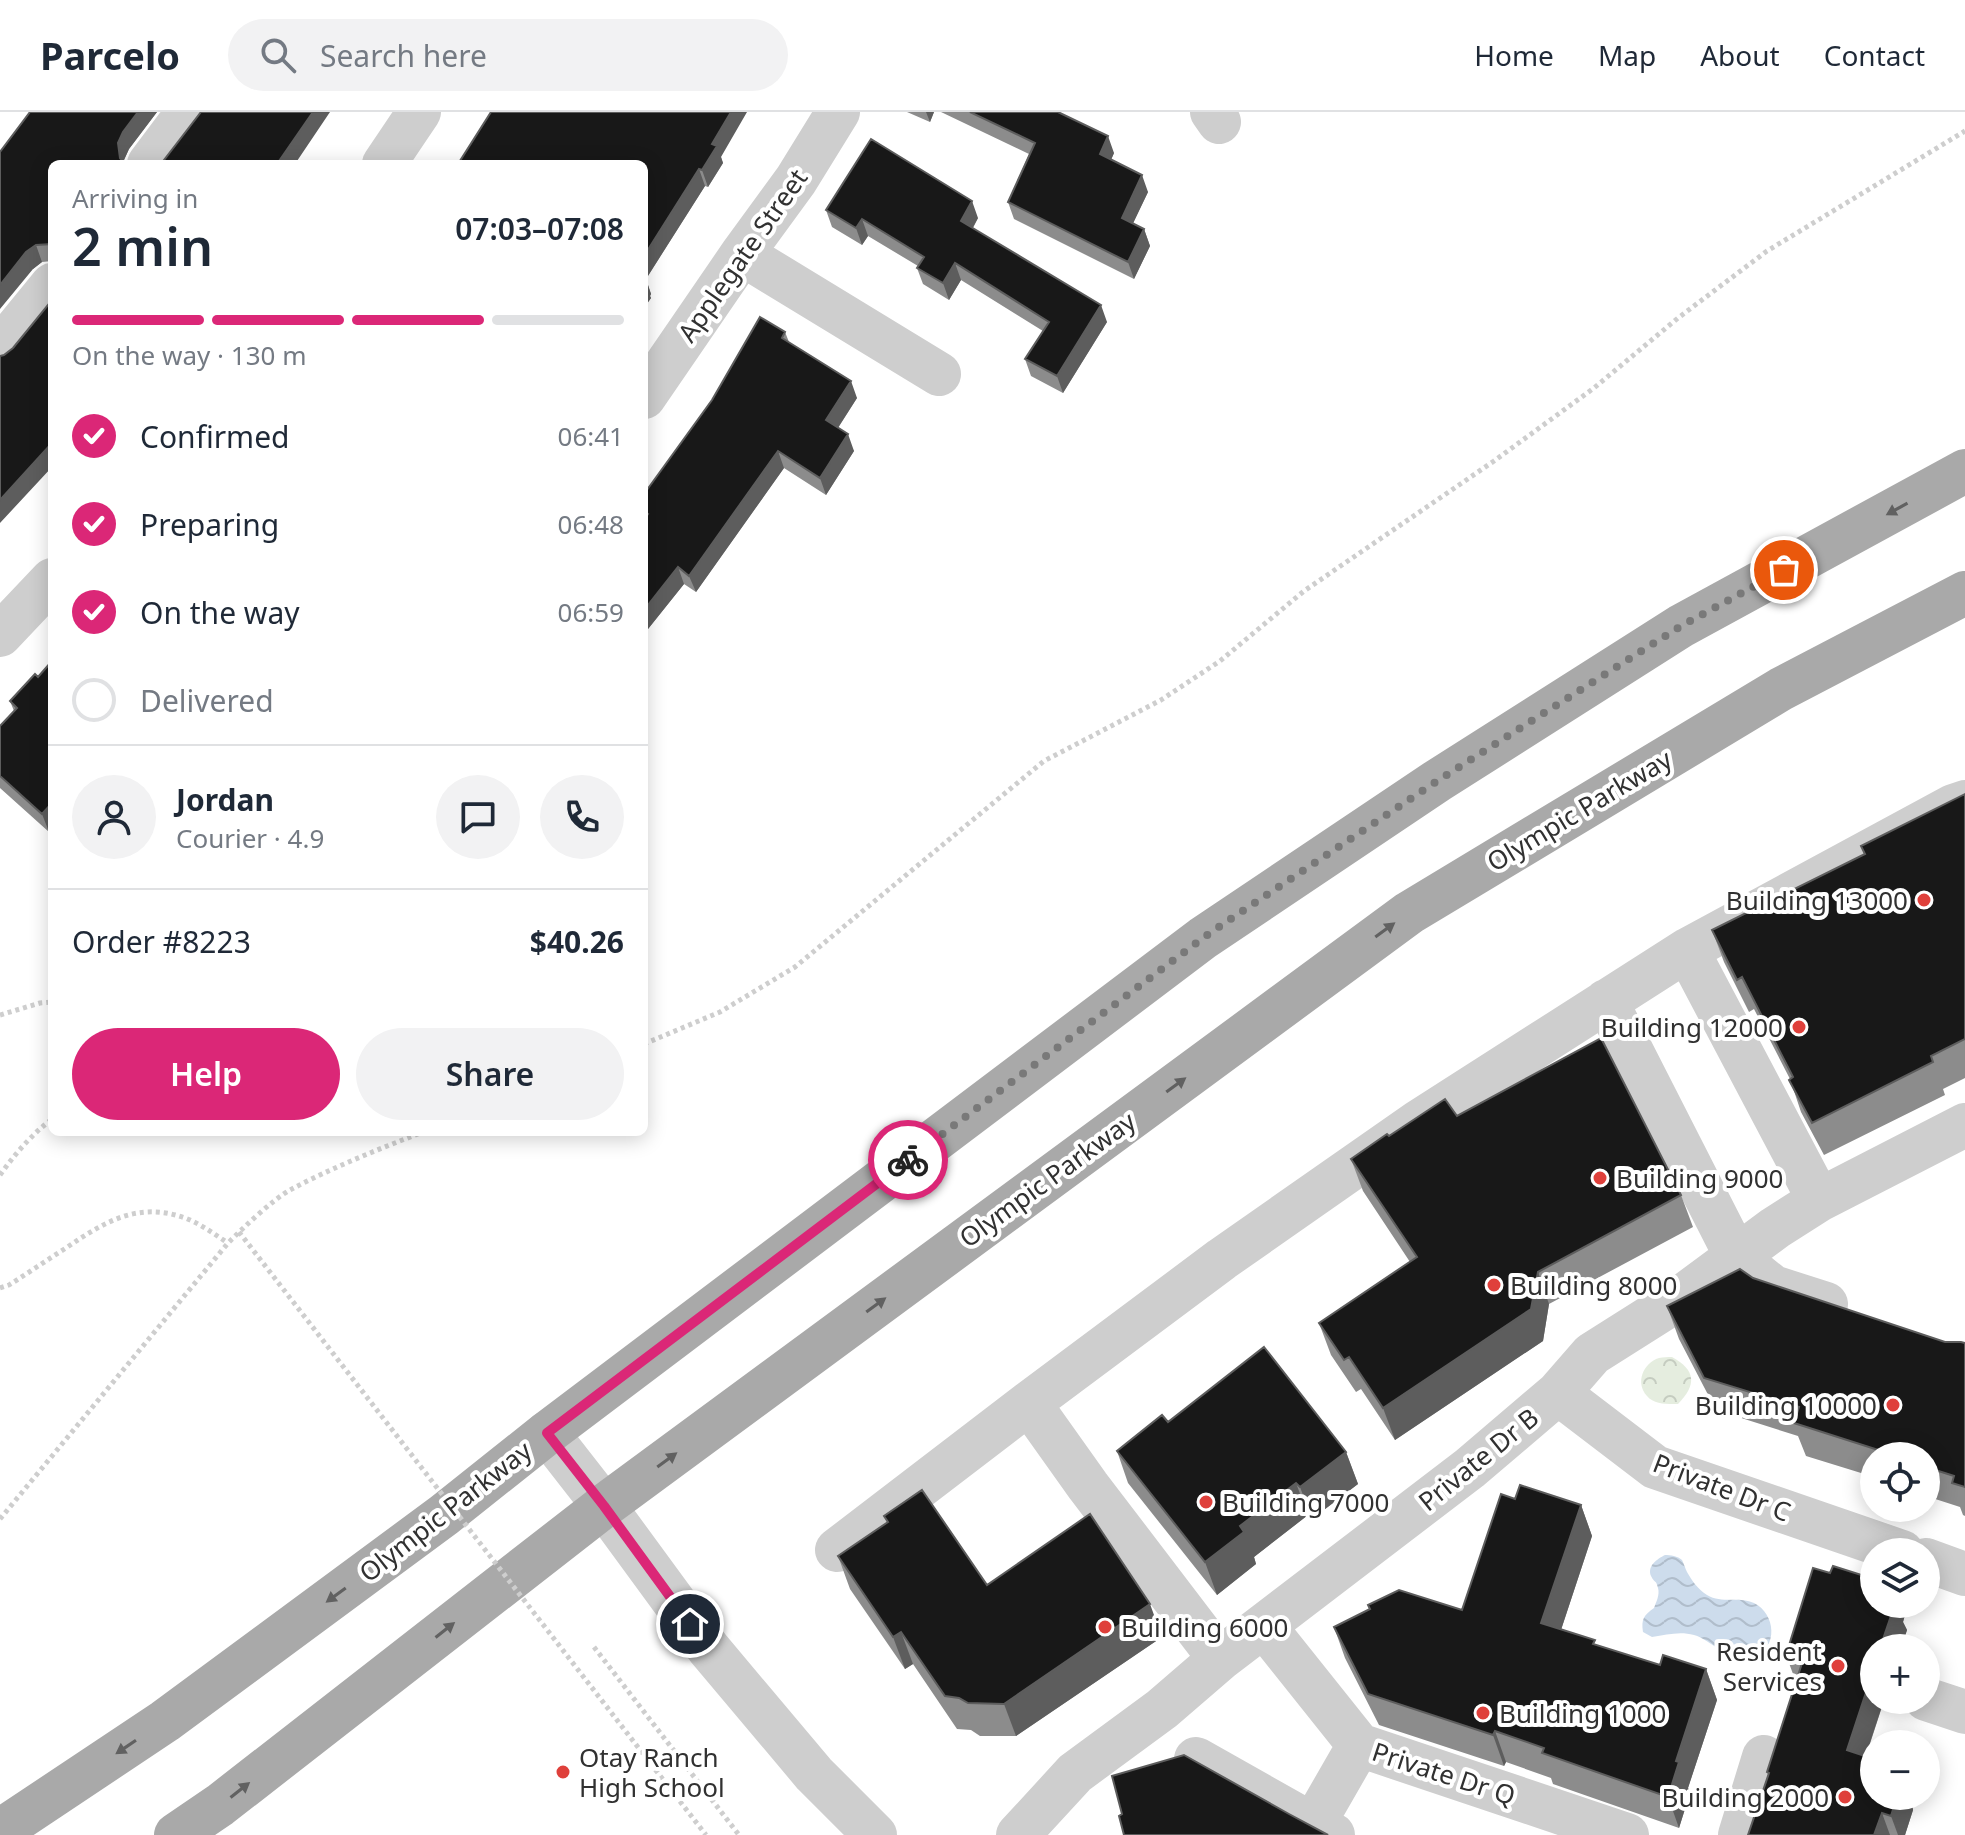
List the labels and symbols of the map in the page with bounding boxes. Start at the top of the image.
street label: Applegate Street [669,161,815,349]
one-way arrow [1885,502,1908,516]
pin [1750,536,1818,604]
street label: Olympic Parkway [1480,740,1679,879]
place label: Building 13000 [1726,882,1908,918]
marker: Building 13000 [1915,891,1933,909]
one-way arrow [1375,923,1395,939]
place label: Building 12000 [1601,1009,1783,1045]
marker: Building 12000 [1790,1018,1808,1036]
one-way arrow [1166,1077,1186,1093]
street label: Olympic Parkway [952,1102,1143,1255]
courier [868,1120,948,1200]
place label: Building 9000 [1616,1160,1783,1196]
marker: Building 9000 [1591,1169,1609,1187]
place label: Building 8000 [1510,1267,1677,1303]
marker: Building 8000 [1485,1276,1503,1294]
one-way arrow [866,1298,887,1314]
place label: Building 10000 [1695,1387,1877,1423]
marker: Building 10000 [1884,1396,1902,1414]
street label: Private Dr B [1410,1399,1546,1519]
street label: Olympic Parkway [351,1432,539,1590]
street label: Private Dr C [1648,1444,1796,1530]
one-way arrow [657,1452,677,1468]
place label: Building 7000 [1222,1484,1389,1520]
marker: Building 7000 [1197,1493,1215,1511]
one-way arrow [325,1587,347,1603]
pin [656,1590,724,1658]
place label: Building 6000 [1121,1609,1288,1645]
marker: Building 6000 [1096,1618,1114,1636]
one-way arrow [435,1623,455,1639]
place label: Resident Services [1716,1633,1822,1699]
marker: Resident Services [1829,1657,1847,1675]
place label: Building 1000 [1499,1695,1666,1731]
marker: Building 1000 [1474,1704,1492,1722]
street label: Private Dr Q [1368,1733,1520,1813]
place label: Otay Ranch High School [579,1739,725,1805]
one-way arrow [115,1740,136,1755]
marker: Otay Ranch High School [554,1763,572,1781]
place label: Building 2000 [1662,1779,1829,1815]
one-way arrow [229,1782,250,1799]
marker: Building 2000 [1836,1788,1854,1806]

